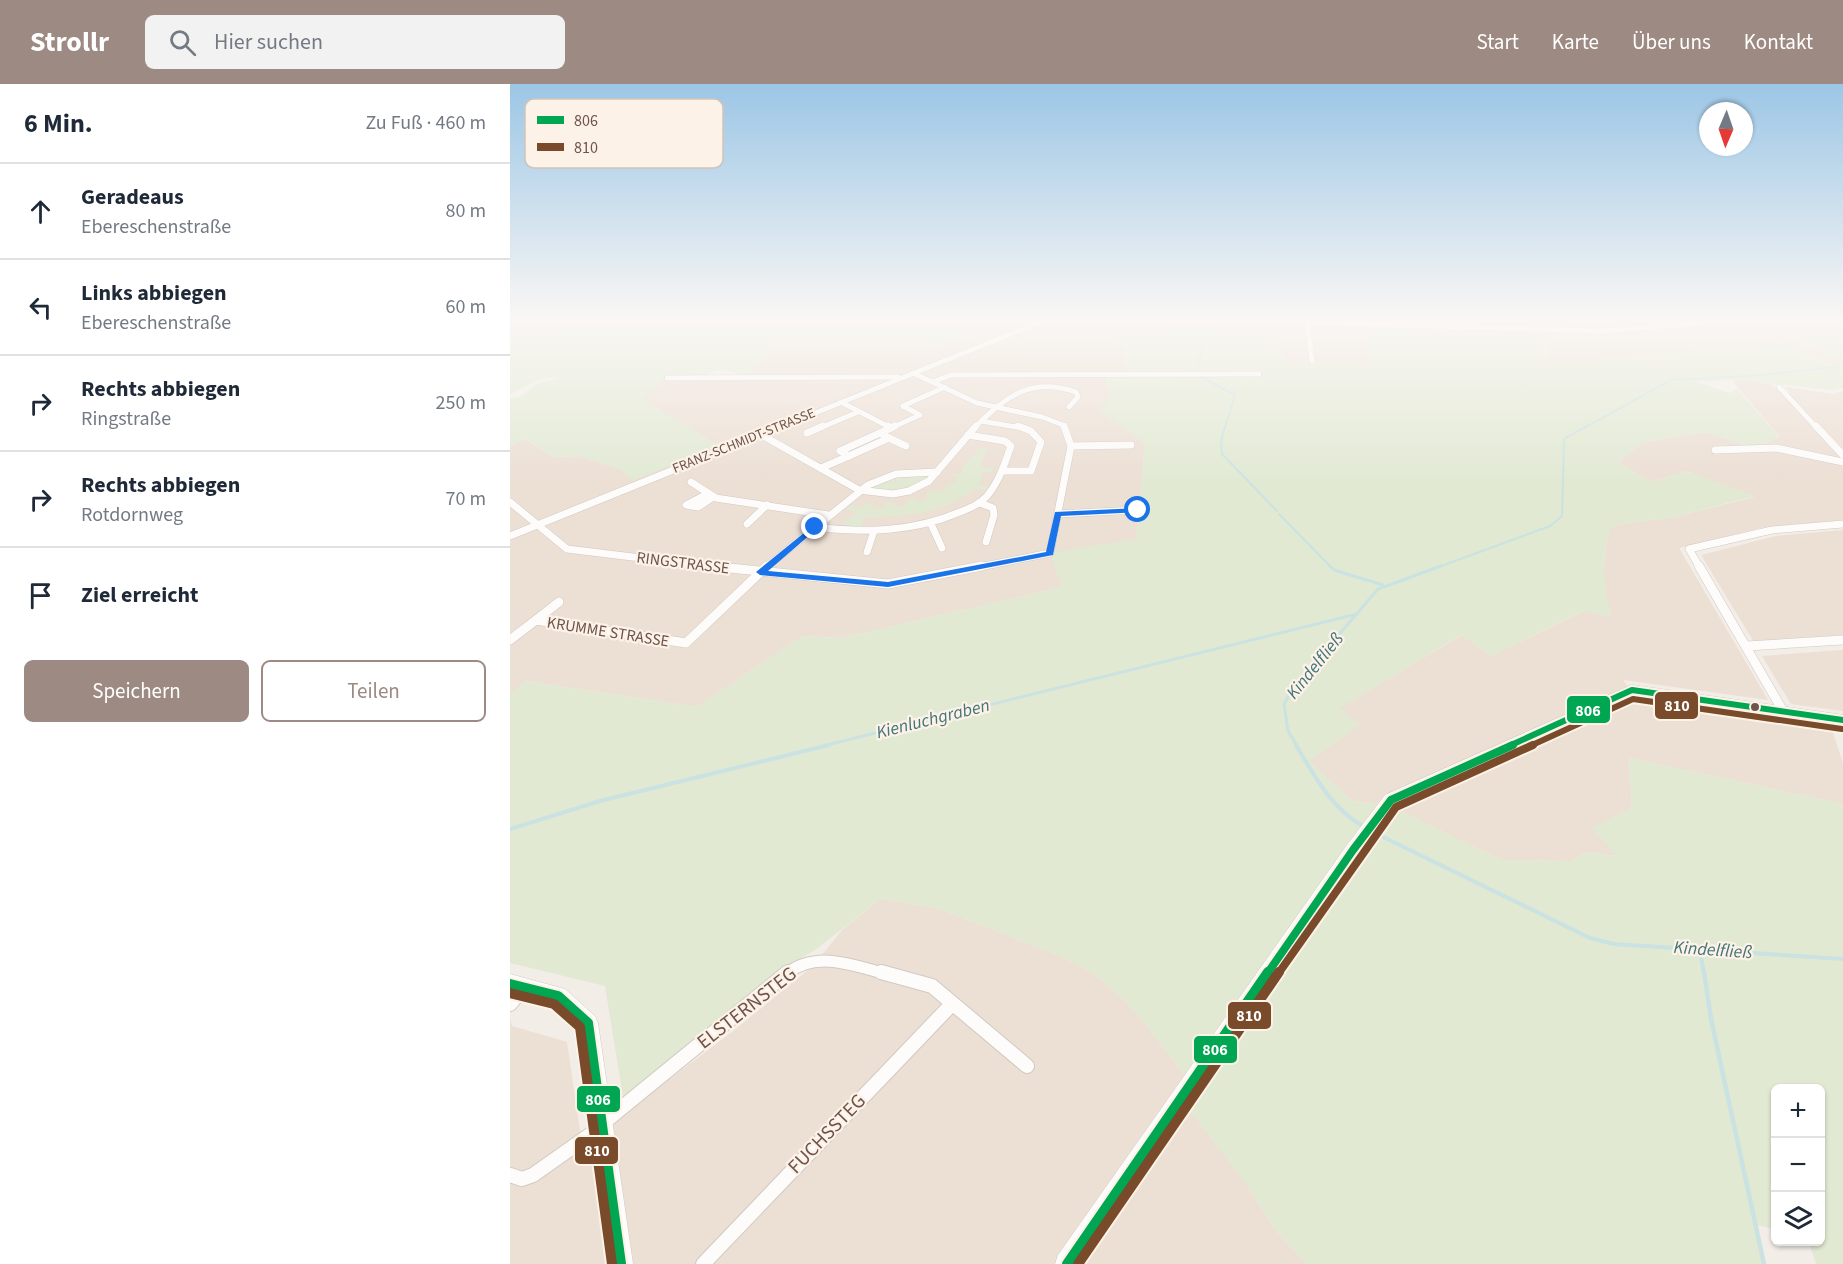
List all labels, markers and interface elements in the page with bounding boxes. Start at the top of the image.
search box [145,15,565,69]
text: Strollr [30,22,109,62]
icon: search [166,26,199,59]
text: Hier suchen [214,26,323,58]
text: Start [1476,27,1519,57]
text: Karte [1552,27,1599,57]
text: Über uns [1632,27,1711,57]
text: Kontakt [1744,27,1813,57]
legend [525,99,723,168]
north arrow [1699,102,1753,156]
text: 6 Min. [24,105,93,142]
text: Zu Fuß · 460 m [365,109,486,137]
text: 806 [574,110,598,132]
text: 810 [574,137,598,159]
text: Geradeaus [81,181,184,213]
icon: ahead [24,195,57,228]
text: 80 m [446,197,486,225]
text: Ebereschenstraße [81,213,231,241]
text: Links abbiegen [81,277,227,309]
icon: left [24,291,57,324]
text: 60 m [446,293,486,321]
text: Ebereschenstraße [81,309,231,337]
text: Rechts abbiegen [81,373,240,405]
icon: right [24,387,57,420]
text: 250 m [436,389,486,417]
street label: FRANZ-SCHMIDT-STRASSE [670,403,818,479]
text: Ringstraße [81,405,171,433]
text: Rechts abbiegen [81,469,240,501]
icon: right [24,483,57,516]
text: 70 m [446,485,486,513]
route start [1124,496,1150,522]
text: Rotdornweg [81,501,183,529]
route end [801,513,827,539]
street label: RINGSTRASSE [635,546,731,580]
icon: arrive [24,579,57,612]
text: Ziel erreicht [81,579,199,611]
street label: KRUMME STRASSE [545,611,671,653]
water label: Kindelfließ [1280,627,1350,705]
button: Speichern [24,660,249,722]
button: Teilen [261,660,486,722]
line badge: 810 [1654,691,1699,720]
water label: Kienluchgraben [874,693,992,745]
line badge: 806 [1566,695,1611,724]
text: 810 [1664,695,1690,717]
text: 806 [1575,700,1601,722]
unlabelled marker [1749,701,1761,713]
water label: Kindelfließ [1673,935,1753,965]
street label: ELSTERNSTEG [691,960,803,1056]
line badge: 810 [1227,1001,1272,1030]
text: 810 [1236,1005,1262,1027]
line badge: 806 [1193,1035,1238,1064]
text: 806 [1202,1039,1228,1061]
map controls [1771,1084,1825,1246]
button: + [1771,1084,1825,1138]
line badge: 806 [576,1085,621,1113]
street label: FUCHSSTEG [782,1088,872,1180]
text: 806 [585,1089,611,1111]
line badge: 810 [574,1136,619,1165]
button: − [1771,1138,1825,1192]
text: 810 [584,1140,610,1162]
button: layers [1771,1192,1825,1246]

